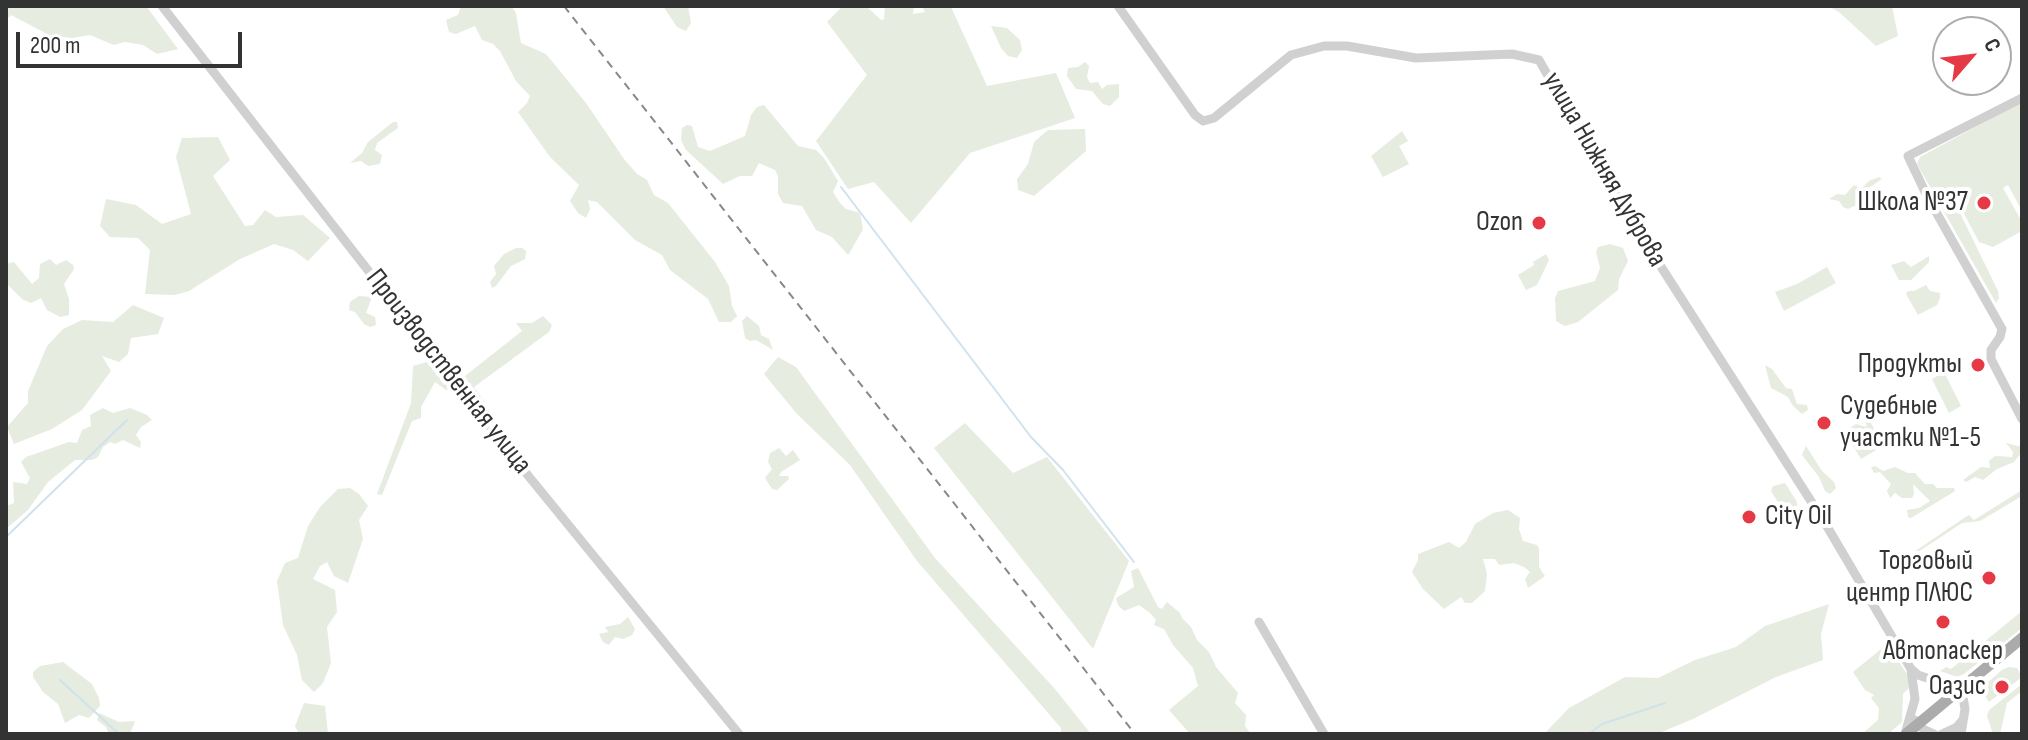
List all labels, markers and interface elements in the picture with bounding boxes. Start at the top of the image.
scale bar [20,16,246,66]
north arrow [1932,16,2012,96]
text: 200 m [30,31,81,60]
text: С [1977,34,2006,57]
street label: улица Нижняя Дуброва [1535,67,1673,273]
place label: Школа №37 [1857,186,1968,220]
marker: Школа №37 [1975,194,1993,212]
place label: Ozon [1476,206,1523,240]
marker: Ozon [1530,214,1548,232]
street label: Производственная улица [358,263,538,481]
place label: Продукты [1858,348,1962,382]
marker: Продукты [1969,356,1987,374]
place label: Судебные участки №1-5 [1840,390,1981,456]
marker: Судебные участки №1-5 [1815,414,1833,432]
place label: City Oil [1765,500,1832,534]
marker: City Oil [1740,508,1758,526]
place label: Торговый центр ПЛЮС [1846,545,1973,611]
marker: Торговый центр ПЛЮС [1980,569,1998,587]
marker: Автопаскер [1934,613,1952,631]
place label: Автопаскер [1883,635,2003,669]
place label: Оазис [1929,670,1986,704]
marker: Оазис [1993,678,2011,696]

